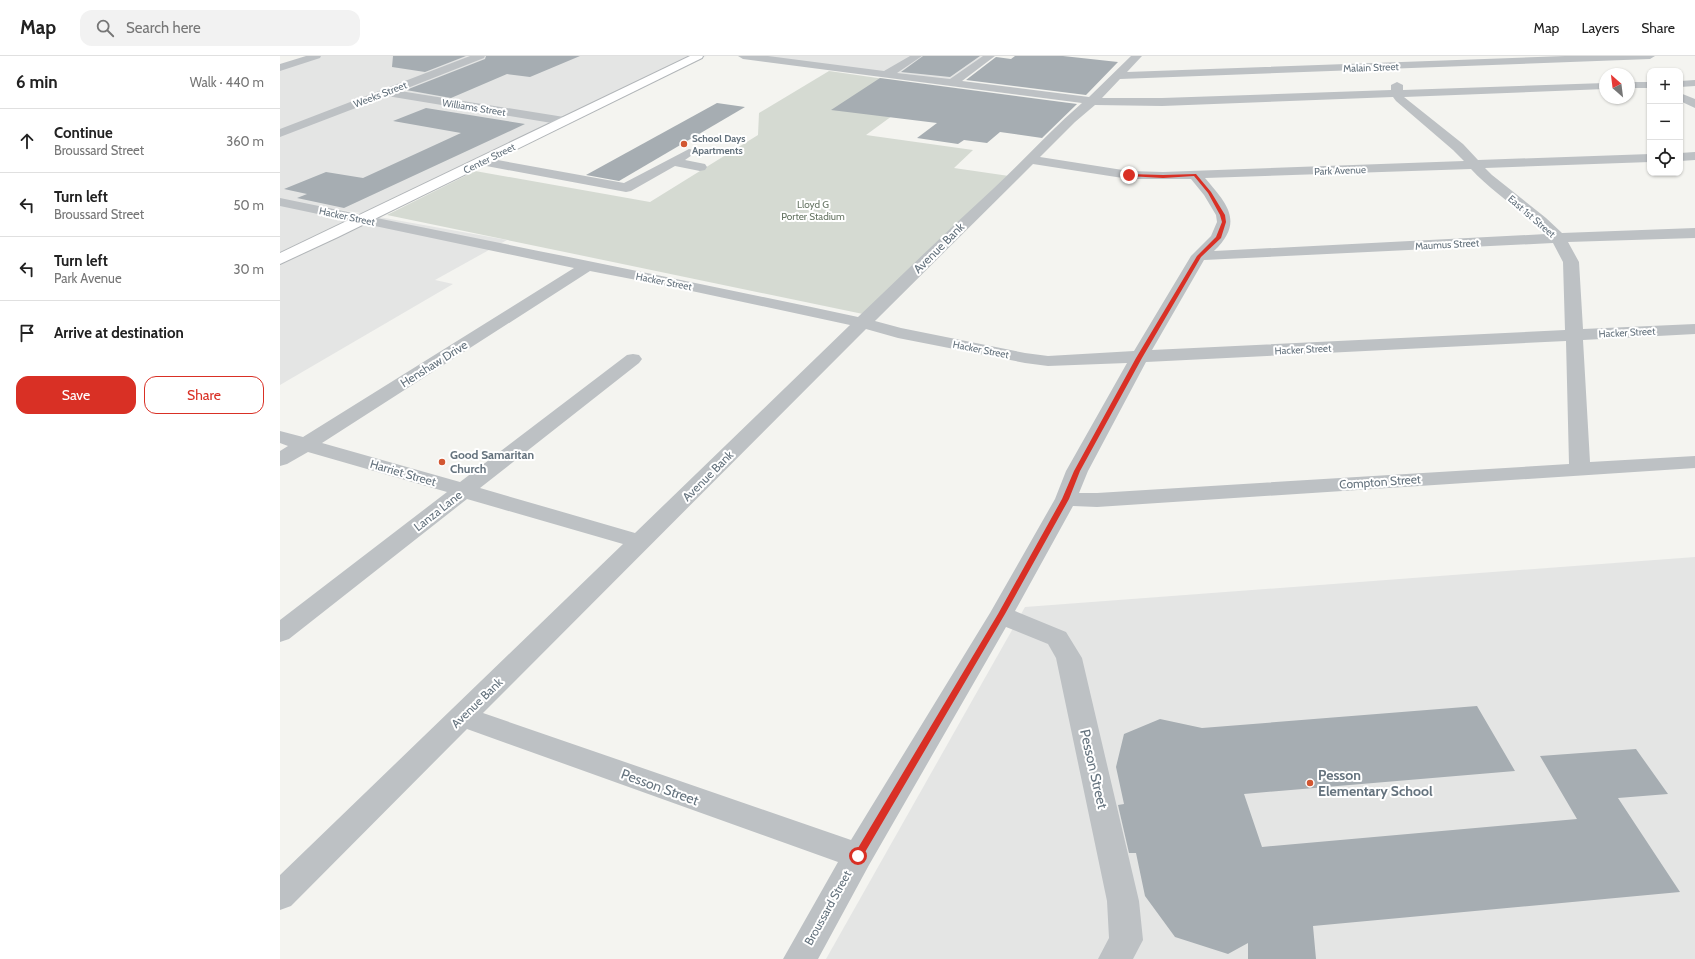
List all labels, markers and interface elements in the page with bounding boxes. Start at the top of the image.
search box [80,10,360,46]
text: Map [20,16,56,39]
icon: search [94,17,116,39]
text: Search here [126,19,201,37]
text: Map [1534,19,1559,37]
text: Layers [1581,19,1619,37]
text: Share [1641,19,1675,37]
street label: Malain Street [1343,60,1400,75]
north arrow [1599,68,1635,104]
map controls [1647,68,1683,176]
button: + [1647,68,1683,104]
text: 6 min [16,72,58,92]
text: Walk · 440 m [190,74,264,90]
street label: Weeks Street [352,78,409,111]
street label: Williams Street [441,96,507,119]
button: − [1647,104,1683,140]
text: Continue [54,124,113,142]
icon: ahead [16,130,38,152]
place label: School Days Apartments [692,132,746,157]
text: 360 m [226,133,264,149]
marker: School Days Apartments [679,139,689,149]
street label: Center Street [461,140,518,177]
button: locate [1647,140,1683,176]
text: Broussard Street [54,142,144,158]
street label: Park Avenue [1314,163,1366,178]
route end [1120,166,1138,184]
text: Turn left [54,188,108,206]
street label: East 1st Street [1505,192,1559,241]
icon: left [16,194,38,216]
text: 50 m [234,197,264,213]
park label: Lloyd G Porter Stadium [781,198,845,223]
street label: Hacker Street [318,204,377,229]
text: Broussard Street [54,206,144,222]
street label: Avenue Bank [910,219,968,276]
street label: Maumus Street [1415,236,1480,253]
text: Turn left [54,252,108,270]
icon: left [16,258,38,280]
text: 30 m [234,261,264,277]
text: Park Avenue [54,270,122,286]
street label: Hacker Street [635,270,694,293]
icon: arrive [16,322,38,344]
text: Arrive at destination [54,324,184,342]
street label: Hacker Street [1598,324,1656,340]
street label: Henshaw Drive [397,337,470,390]
street label: Hacker Street [952,338,1011,361]
street label: Hacker Street [1274,341,1332,357]
button: Save [16,376,136,414]
button: Share [144,376,264,414]
place label: Good Samaritan Church [450,447,534,476]
street label: Avenue Bank [679,447,737,504]
street label: Harriet Street [368,456,438,489]
marker: Good Samaritan Church [437,457,447,467]
street label: Compton Street [1339,471,1421,492]
street label: Lanza Lane [411,487,465,534]
street label: Avenue Bank [448,674,506,731]
street label: Pesson Street [1076,727,1112,811]
street label: Pesson Street [619,765,702,809]
place label: Pesson Elementary School [1318,766,1433,800]
marker: Pesson Elementary School [1305,778,1315,788]
route start [849,847,867,865]
street label: Broussard Street [801,868,854,948]

